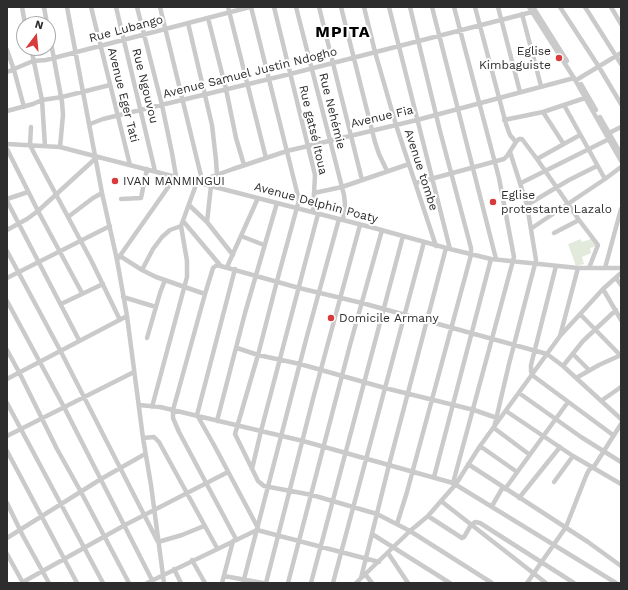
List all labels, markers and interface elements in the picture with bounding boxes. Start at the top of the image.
street label: Rue Lubango [87,12,165,46]
north arrow [16,16,56,56]
text: N [33,18,45,32]
district label: MPITA [315,22,371,42]
street label: Avenue Samuel Justin Ndogho [161,44,339,102]
place label: Eglise Kimbaguiste [479,44,551,72]
street label: Avenue Eger Tati [104,46,142,144]
street label: Rue Ngouvou [129,47,161,125]
marker: Eglise Kimbaguiste [554,53,564,63]
street label: Rue Nehémie [316,72,348,150]
street label: Rue gatsé Itoua [296,84,330,176]
street label: Avenue Fia [349,103,415,131]
street label: Avenue tombe [401,128,441,212]
place label: IVAN MANMINGUI [123,174,225,188]
marker: IVAN MANMINGUI [110,176,120,186]
street label: Avenue Delphin Poaty [252,180,380,226]
place label: Eglise protestante Lazalo [501,188,612,216]
marker: Eglise protestante Lazalo [488,197,498,207]
place label: Domicile Armany [339,311,439,325]
marker: Domicile Armany [326,313,336,323]

